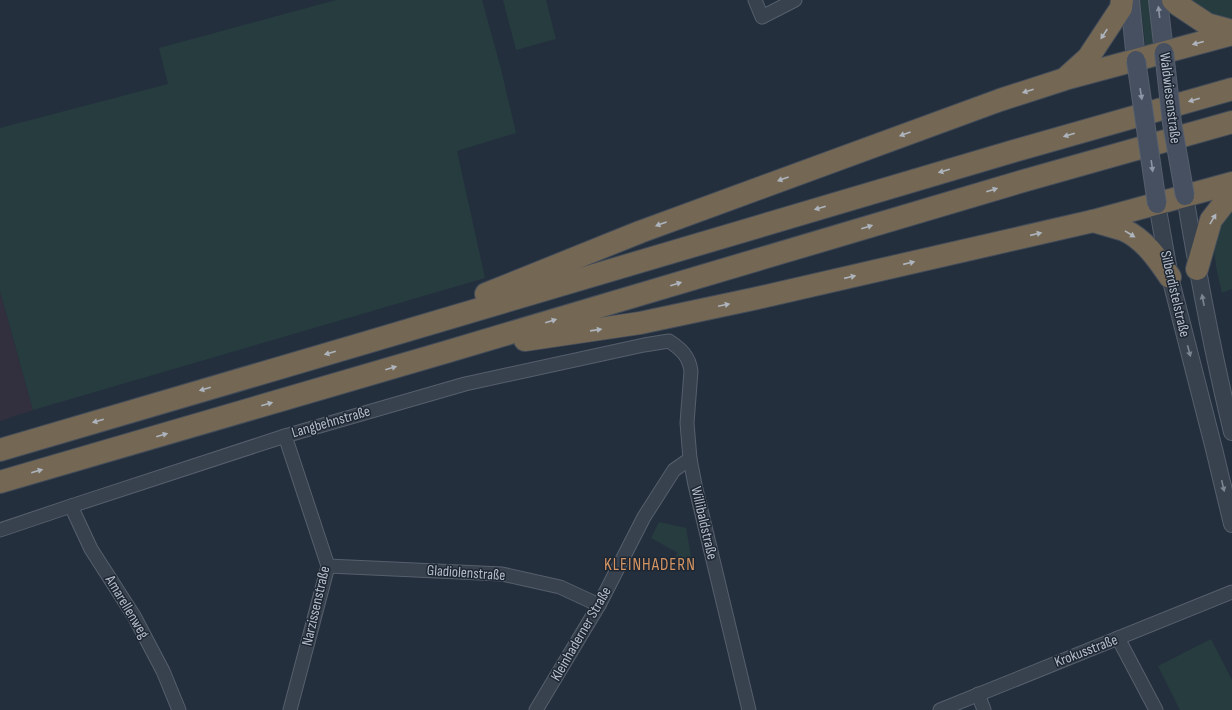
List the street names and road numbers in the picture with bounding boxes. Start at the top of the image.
street label: Waldwiesenstraße [1155,51,1185,145]
street label: Silberdistelstraße [1156,249,1194,339]
street label: Langbehnstraße [289,402,373,442]
street label: Willibaldstraße [686,485,722,561]
street label: Gladiolenstraße [426,561,506,585]
street label: Narzissenstraße [298,564,334,648]
street label: Amarellenweg [100,571,153,642]
street label: Kleinhaderner Straße [546,583,616,685]
street label: Krokusstraße [1052,630,1120,672]

